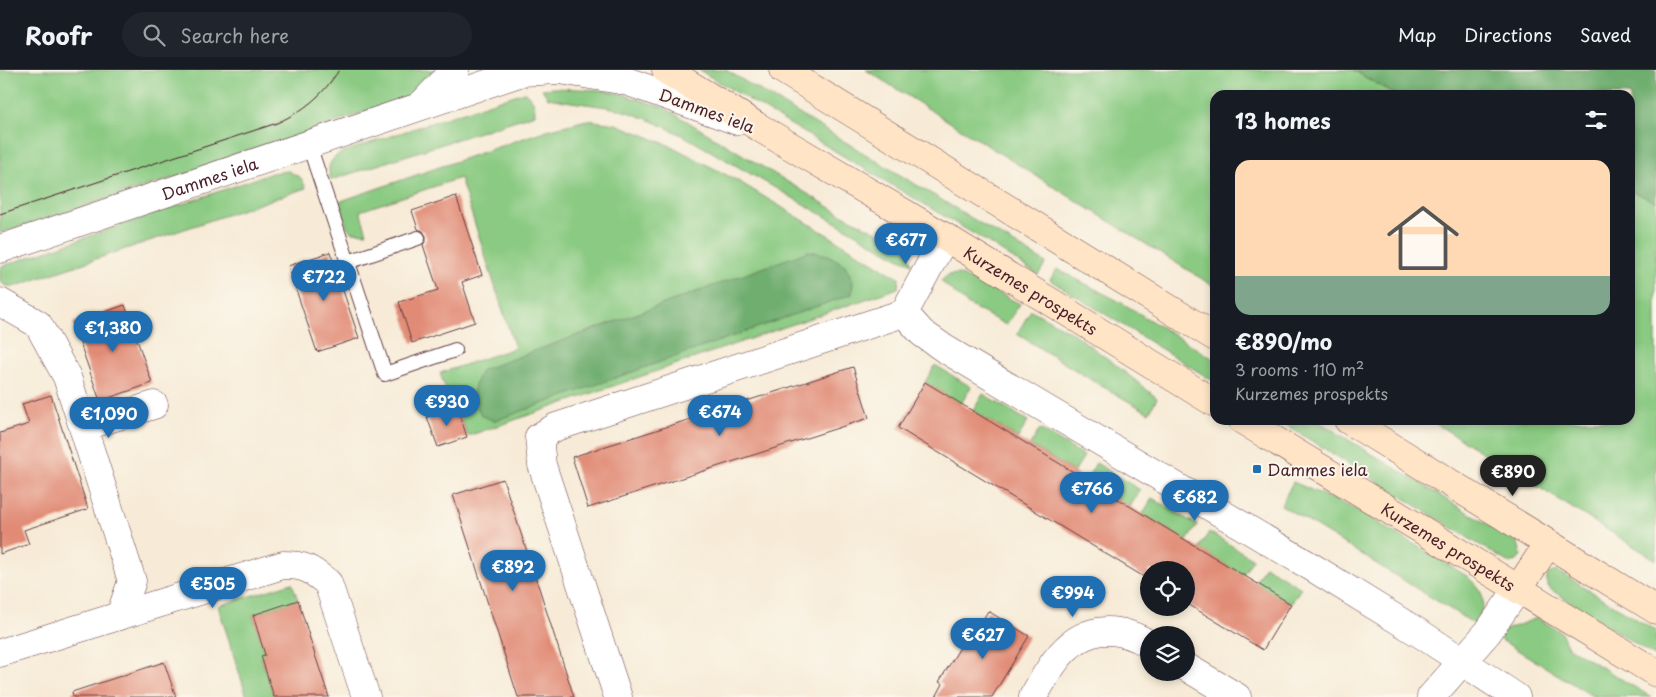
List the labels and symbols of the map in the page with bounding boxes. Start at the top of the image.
street label: Dammes iela [656,82,758,138]
street label: Dammes iela [158,151,261,206]
pin: €677 [876,222,936,265]
street label: Kurzemes prospekts [959,239,1102,340]
pin: €722 [294,260,354,302]
pin: €1,380 [72,310,154,353]
pin: €930 [417,384,477,427]
pin: €674 [690,394,750,437]
pin: €1,090 [68,396,150,439]
pin: €890 [1483,454,1543,497]
place label: Dammes iela [1267,457,1367,481]
marker: Dammes iela [1251,463,1263,475]
pin: €766 [1062,472,1122,514]
pin: €682 [1165,480,1225,522]
street label: Kurzemes prospekts [1377,496,1520,596]
pin: €892 [483,550,543,592]
pin: €505 [183,566,243,609]
pin: €994 [1043,576,1103,618]
pin: €627 [953,618,1013,660]

